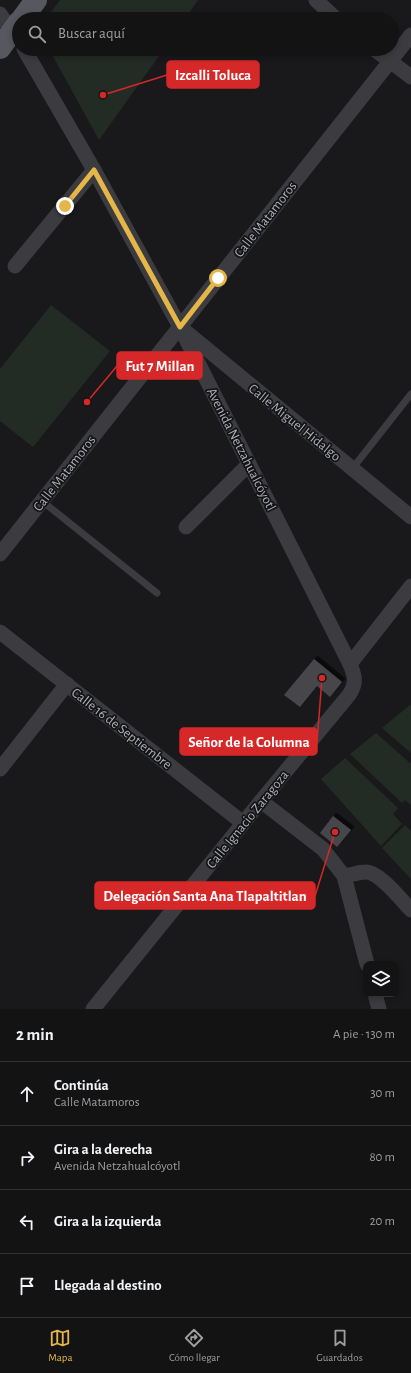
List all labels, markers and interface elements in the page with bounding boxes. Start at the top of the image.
search box [12,12,399,56]
icon: search [26,23,48,45]
text: Buscar aquí [58,26,125,41]
callout: Izcalli Toluca [167,61,259,88]
text: Izcalli Toluca [175,68,251,83]
street label: Calle Matamoros [232,179,300,260]
route end [56,197,74,215]
route start [209,269,227,287]
callout: Fut 7 Millan [117,352,202,379]
text: Fut 7 Millan [125,359,195,374]
street label: Calle Miguel Hidalgo [246,382,343,464]
street label: Avenida Netzahualcóyotl [204,386,278,513]
street label: Calle Matamoros [31,433,99,514]
street label: Calle 16 de Septiembre [69,686,174,772]
callout: Señor de la Columna [180,728,317,755]
text: Señor de la Columna [188,735,310,750]
street label: Calle Ignacio Zaragoza [204,768,292,871]
callout: Delegación Santa Ana Tlapaltitlan [95,882,315,909]
text: Delegación Santa Ana Tlapaltitlan [103,889,307,904]
map controls [363,961,399,997]
button: layers [363,961,399,997]
text: 2 min [16,1026,54,1043]
text: A pie · 130 m [333,1028,395,1041]
text: Continúa [54,1078,109,1093]
icon: ahead [16,1083,38,1105]
text: 30 m [370,1087,395,1100]
text: Calle Matamoros [54,1096,140,1109]
text: Gira a la derecha [54,1142,153,1157]
icon: right [16,1147,38,1169]
text: 80 m [369,1151,395,1164]
text: Avenida Netzahualcóyotl [54,1160,180,1173]
icon: left [16,1211,38,1233]
text: Gira a la izquierda [54,1214,161,1229]
text: 20 m [370,1215,395,1228]
icon: arrive [16,1275,38,1297]
text: Llegada al destino [54,1278,162,1293]
tab: Mapa [48,1327,73,1364]
tab: Cómo llegar [169,1327,220,1364]
tab: Guardados [316,1327,363,1364]

